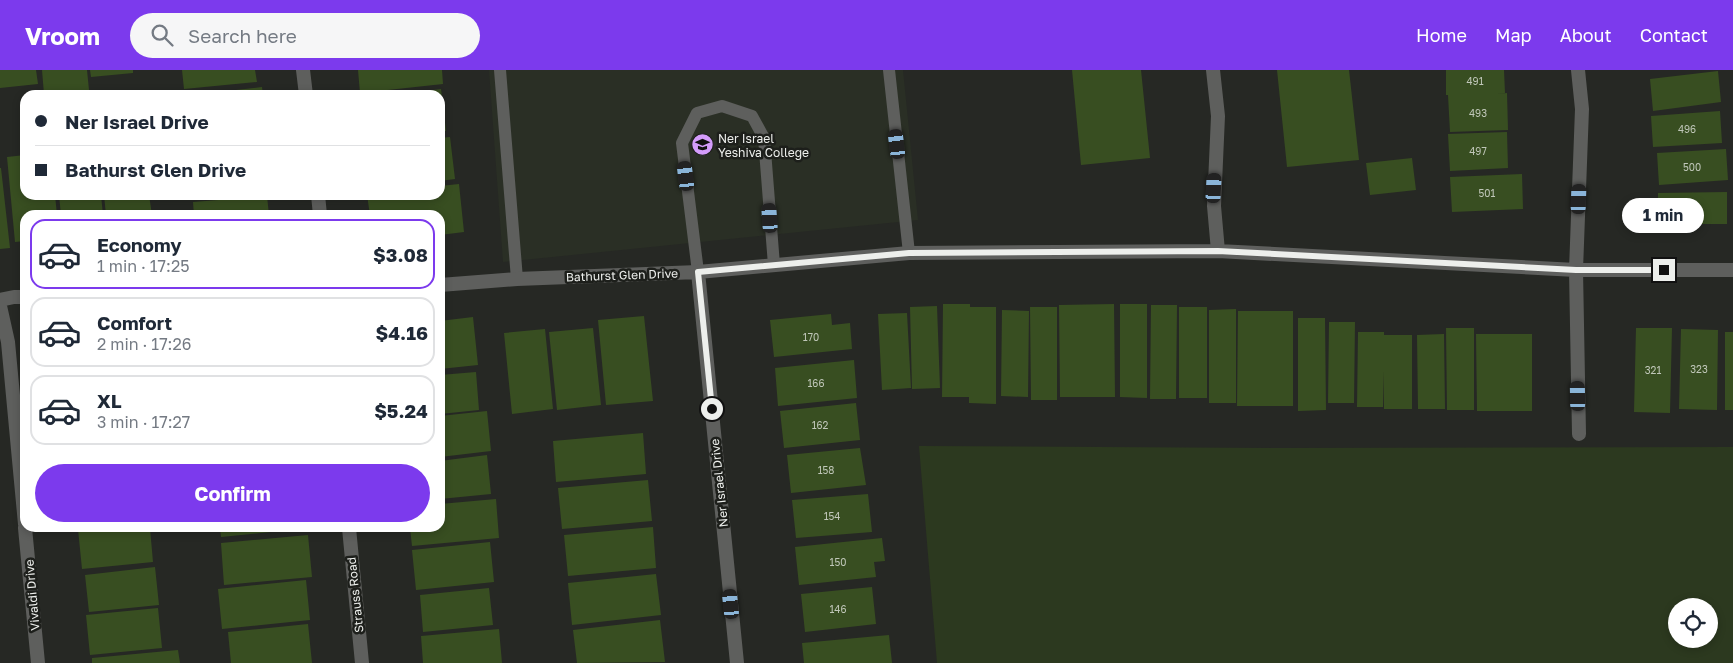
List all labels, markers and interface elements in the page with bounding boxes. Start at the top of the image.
search box [130,13,480,58]
text: Vroom [25,21,100,50]
icon: search [148,21,176,49]
text: Search here [188,24,297,47]
text: Home [1416,24,1467,46]
text: Map [1495,24,1532,46]
text: About [1560,24,1612,46]
text: Contact [1640,24,1708,46]
house number: 491 [1467,75,1484,87]
house number: 493 [1469,107,1487,119]
text: Ner Israel Drive [65,110,209,133]
house number: 496 [1678,123,1696,135]
car [887,128,906,160]
place label: Ner Israel Yeshiva College [718,131,809,160]
school or university icon: Ner Israel Yeshiva College [690,133,714,157]
house number: 497 [1469,145,1487,157]
text: Bathurst Glen Drive [65,158,246,181]
car [676,160,695,192]
house number: 500 [1683,161,1701,173]
car [1205,173,1222,203]
car [1570,184,1587,214]
house number: 501 [1479,187,1496,199]
callout: 1 min [1623,198,1705,232]
car [761,203,778,233]
text: 1 min [1643,205,1683,225]
icon: car [37,232,82,277]
text: Economy [97,233,182,256]
text: $3.08 [373,243,428,266]
text: 1 min · 17:25 [97,256,189,276]
route end [1653,259,1675,281]
street label: Bathurst Glen Drive [566,266,678,284]
icon: car [37,310,82,355]
text: Comfort [97,311,172,334]
text: $4.16 [375,321,428,344]
house number: 170 [803,331,819,343]
text: 2 min · 17:26 [97,334,191,354]
house number: 323 [1690,363,1708,375]
house number: 321 [1645,364,1661,376]
house number: 166 [808,377,824,389]
car [1570,381,1585,411]
icon: car [37,388,82,433]
text: XL [97,389,122,412]
route start [701,398,723,420]
text: $5.24 [374,399,428,422]
text: 3 min · 17:27 [97,412,190,432]
house number: 162 [812,419,829,431]
street label: Ner Israel Drive [707,438,731,528]
button: Confirm [35,464,430,522]
house number: 158 [818,464,834,476]
house number: 154 [824,510,840,522]
street label: Strauss Road [344,556,366,634]
house number: 150 [830,556,846,568]
street label: Vivaldi Drive [21,559,43,631]
car [721,588,740,620]
map controls [1668,598,1718,648]
button: locate [1668,598,1718,648]
house number: 146 [830,603,847,615]

